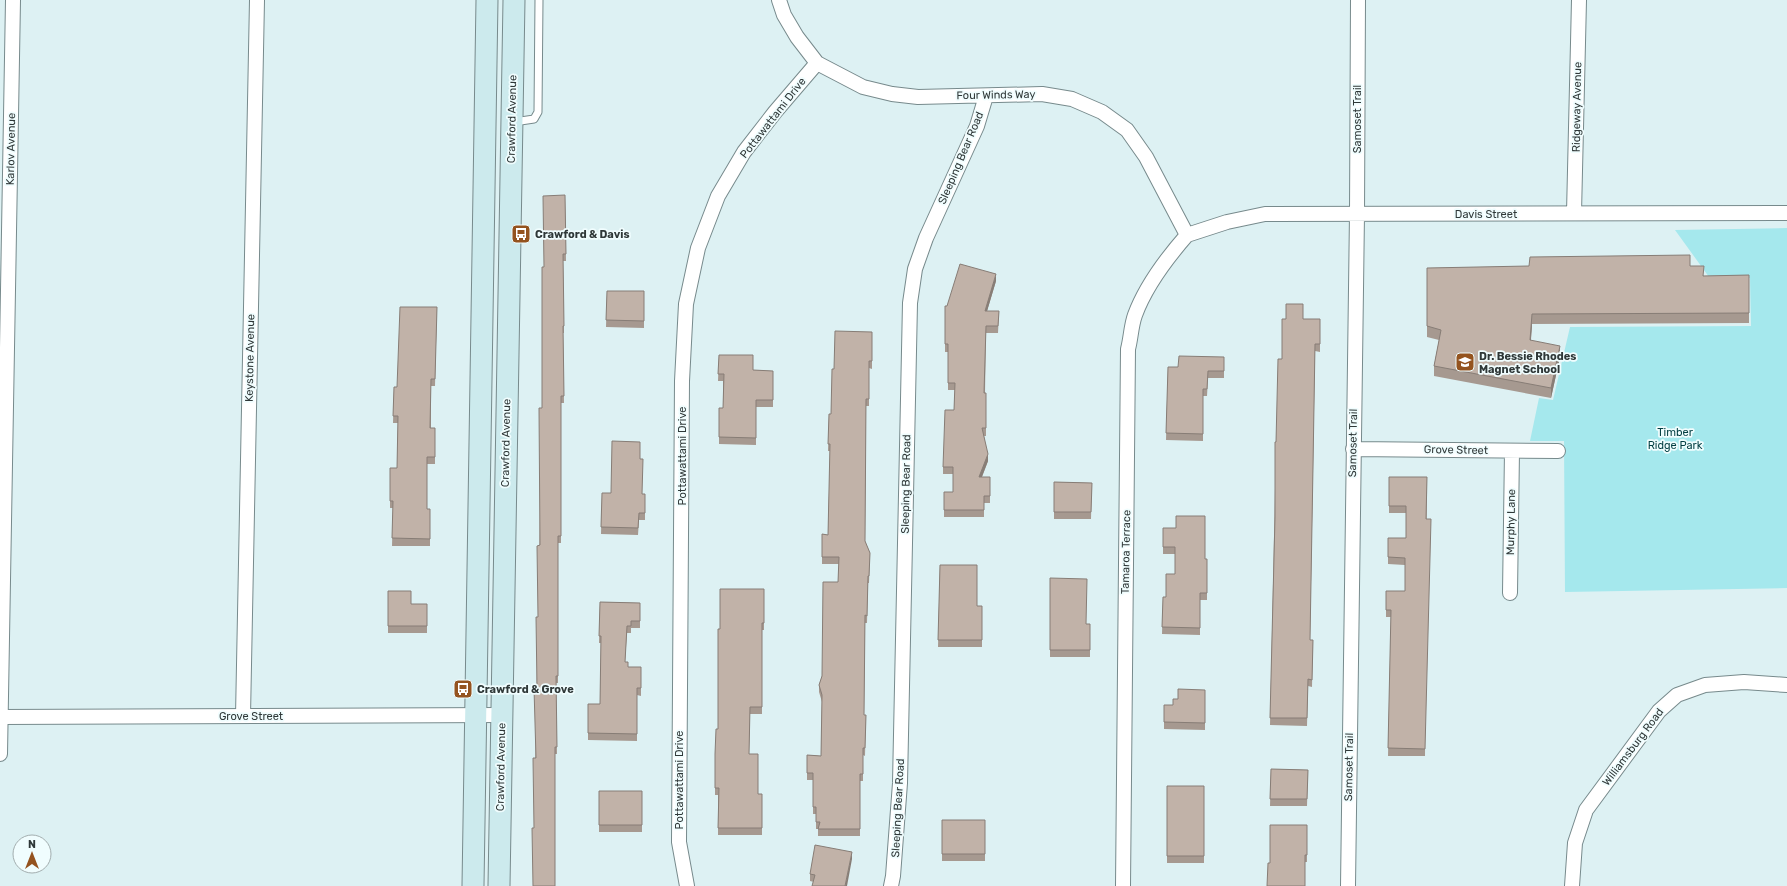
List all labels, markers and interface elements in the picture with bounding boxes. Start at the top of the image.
street label: Ridgeway Avenue [1570,62,1584,152]
street label: Crawford Avenue [505,75,519,163]
street label: Pottawattami Drive [737,75,809,161]
street label: Samoset Trail [1351,85,1364,153]
street label: Four Winds Way [956,88,1036,102]
street label: Sleeping Bear Road [936,110,986,206]
street label: Karlov Avenue [4,113,18,185]
street label: Davis Street [1455,208,1518,221]
bus stop icon: Crawford & Davis [510,223,532,245]
place label: Crawford & Davis [535,228,629,241]
street label: Keystone Avenue [243,314,257,402]
place label: Dr. Bessie Rhodes Magnet School [1479,350,1576,376]
school or university icon: Dr. Bessie Rhodes Magnet School [1454,351,1476,373]
street label: Crawford Avenue [499,399,513,487]
street label: Pottawattami Drive [676,407,689,505]
street label: Samoset Trail [1346,409,1360,477]
park label: Timber Ridge Park [1648,426,1703,452]
street label: Sleeping Bear Road [899,434,913,534]
street label: Grove Street [1424,443,1489,457]
street label: Murphy Lane [1504,489,1518,555]
street label: Tamaroa Terrace [1119,510,1133,594]
bus stop icon: Crawford & Grove [452,678,474,700]
place label: Crawford & Grove [477,683,574,696]
street label: Williamsburg Road [1600,706,1666,788]
street label: Grove Street [219,710,284,723]
street label: Crawford Avenue [494,723,508,811]
street label: Pottawattami Drive [673,731,686,829]
street label: Samoset Trail [1342,733,1356,801]
street label: Sleeping Bear Road [889,758,907,858]
north arrow [12,834,52,874]
text: N [28,838,36,851]

